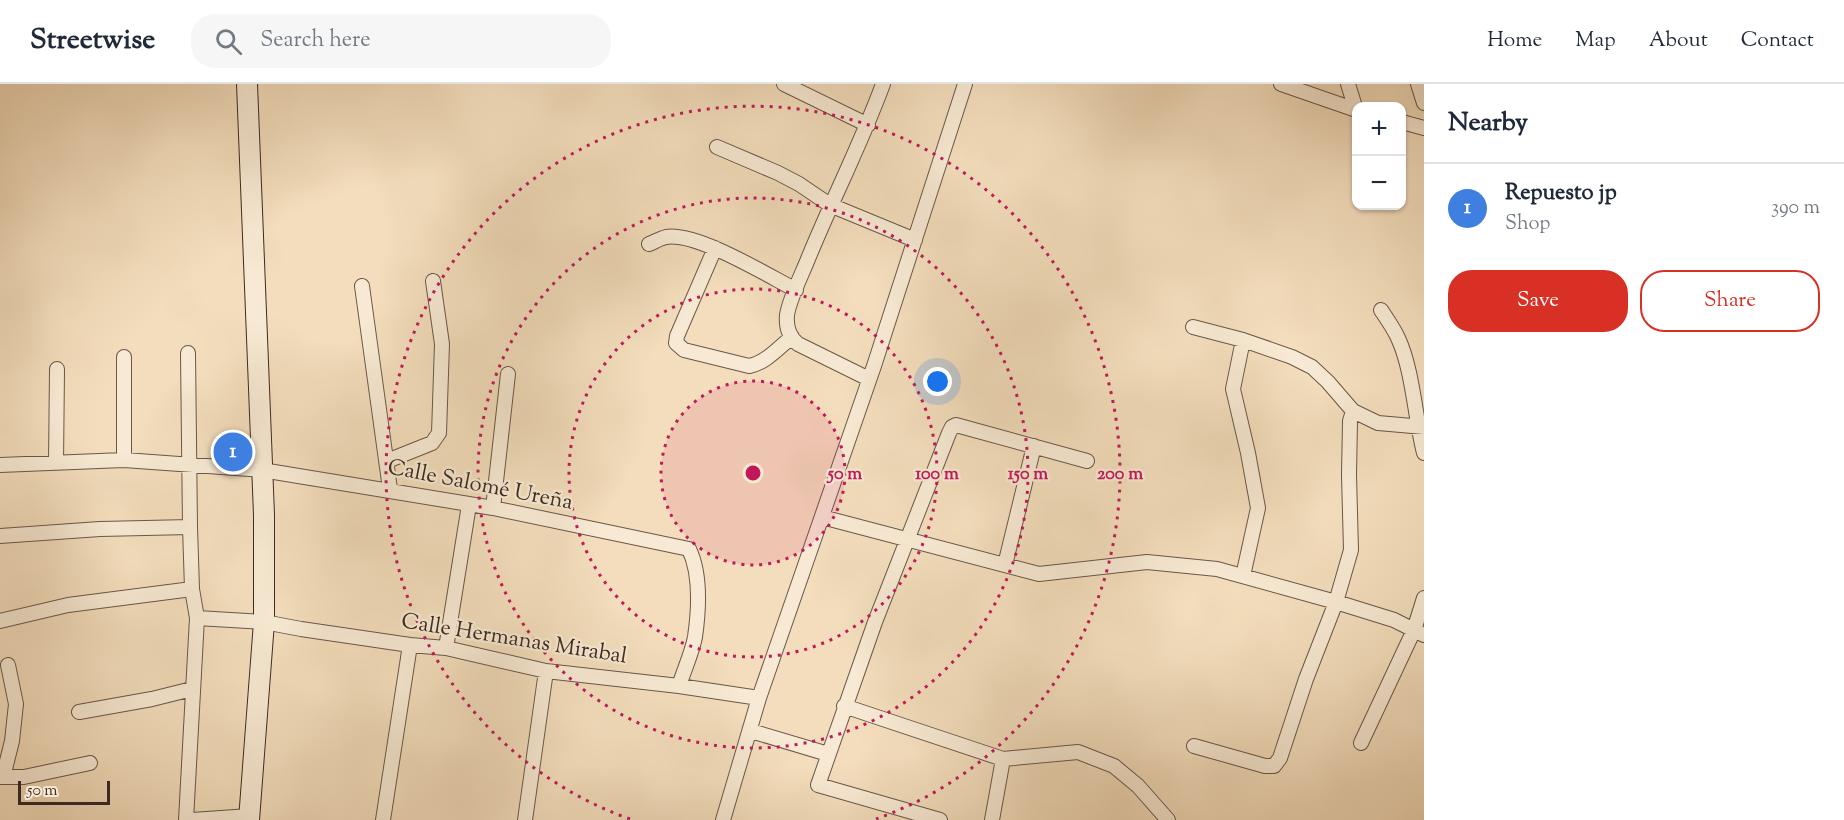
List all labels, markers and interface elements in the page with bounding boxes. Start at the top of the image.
search box [191,14,611,68]
text: Streetwise [30,21,155,61]
icon: search [212,25,245,58]
text: Search here [260,25,371,57]
text: Home [1487,26,1542,56]
text: Map [1575,26,1616,56]
text: About [1649,26,1708,56]
text: Contact [1741,26,1814,56]
map controls [1352,102,1406,210]
button: + [1352,102,1406,156]
text: Nearby [1448,105,1528,142]
button: − [1352,156,1406,210]
text: Repuesto jp [1505,178,1617,210]
text: 1 [1464,194,1471,223]
text: 390 m [1771,194,1820,223]
text: Shop [1505,210,1550,239]
button: Save [1448,270,1628,332]
button: Share [1640,270,1820,332]
your location [923,367,952,396]
pin: 1 [214,430,252,475]
street label: Calle Salomé Ureña [385,452,575,520]
text: 50 m [826,462,862,488]
text: 100 m [915,462,959,488]
text: 150 m [1008,462,1048,488]
text: 200 m [1097,462,1143,488]
centre of rings [743,463,763,483]
street label: Calle Hermanas Mirabal [399,606,629,674]
scale bar [18,778,110,806]
text: 50 m [27,780,58,803]

